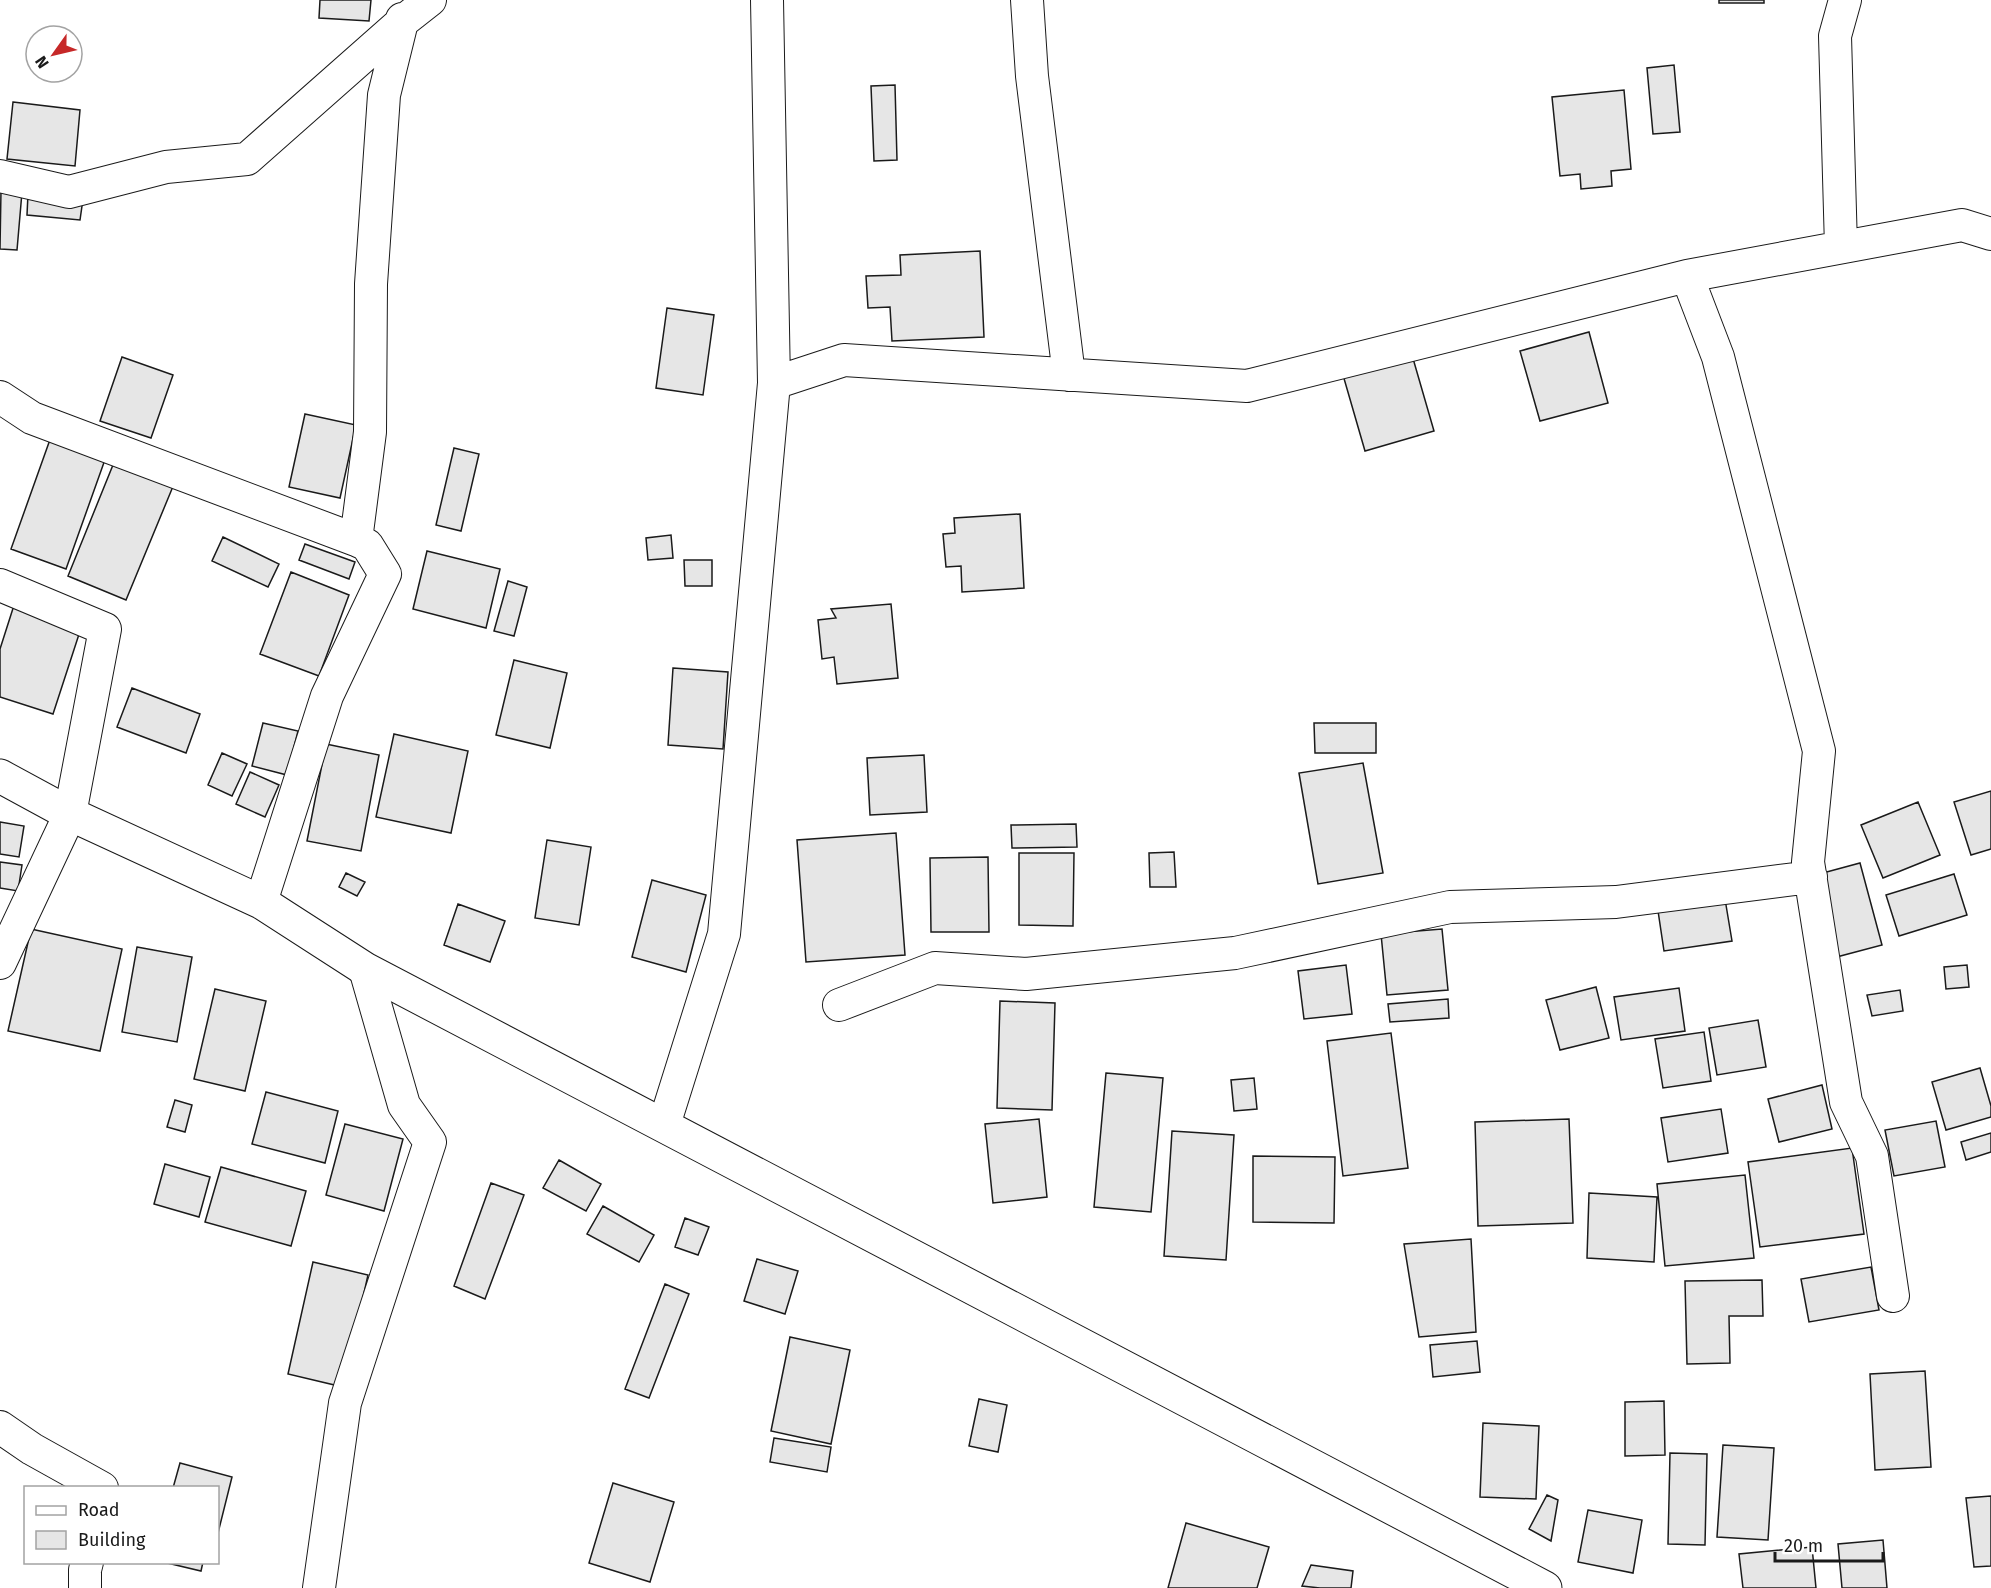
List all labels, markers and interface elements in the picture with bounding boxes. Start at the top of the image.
north arrow [24,24,84,84]
text: N [31,52,53,72]
legend [24,1486,219,1564]
text: Road [78,1499,120,1521]
scale bar [1775,1525,1883,1563]
text: Building [78,1529,146,1551]
text: 20 m [1784,1535,1823,1557]

